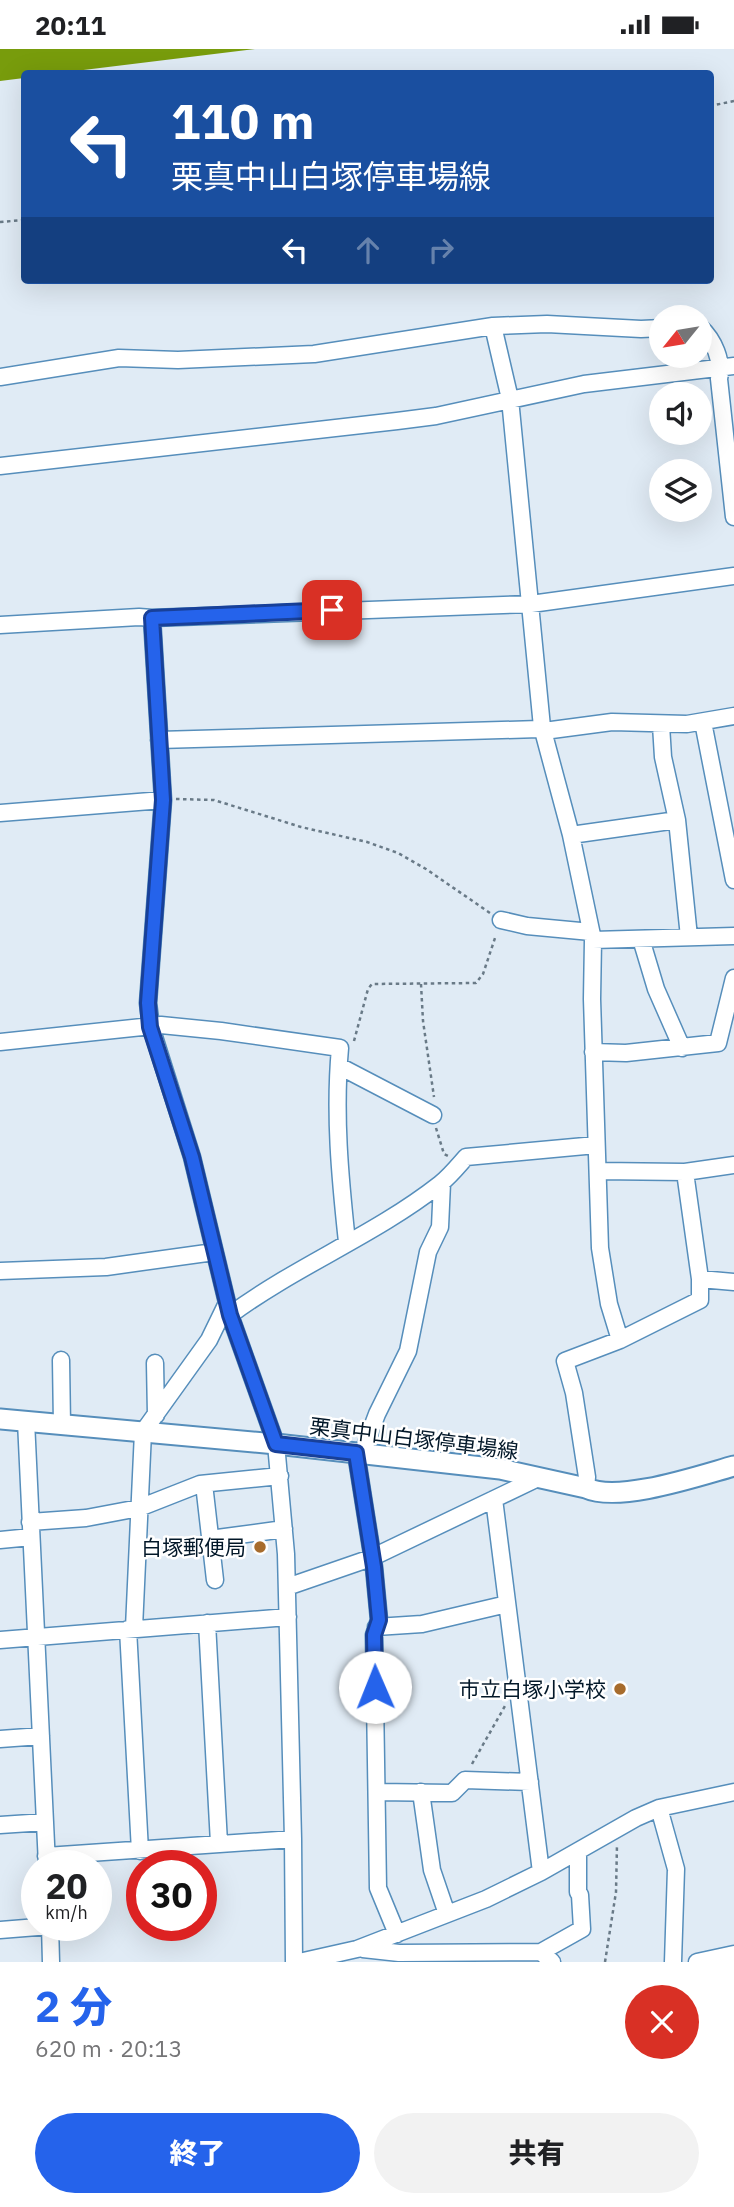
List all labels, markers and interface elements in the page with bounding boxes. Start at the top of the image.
text: 20:11 [35,8,106,42]
text: 110 m [171,89,315,152]
icon: left [56,98,147,189]
text: 栗真中山白塚停車場線 [171,155,491,197]
icon: left [276,231,314,269]
icon: ahead [349,231,387,269]
icon: right [422,231,460,269]
north arrow [649,305,712,367]
map controls [649,305,712,522]
button: sound [649,382,712,445]
button: layers [649,459,712,522]
pin [302,580,362,640]
icon: arrive [313,591,351,629]
street label: 栗真中山白塚停車場線 [308,1411,520,1465]
place label: 白塚郵便局 [141,1533,246,1561]
marker: 白塚郵便局 [252,1539,268,1555]
position arrow [338,1650,412,1724]
place label: 市立白塚小学校 [459,1675,606,1703]
marker: 市立白塚小学校 [612,1681,628,1697]
speed limit sign: 30 [126,1850,217,1941]
text: 20 [45,1863,88,1909]
text: km/h [45,1901,88,1924]
text: 2 分 [35,1979,112,2034]
button: close [625,1985,699,2059]
text: 620 m · 20:13 [35,2033,182,2063]
button: 終了 [35,2113,360,2193]
button: 共有 [374,2113,699,2193]

